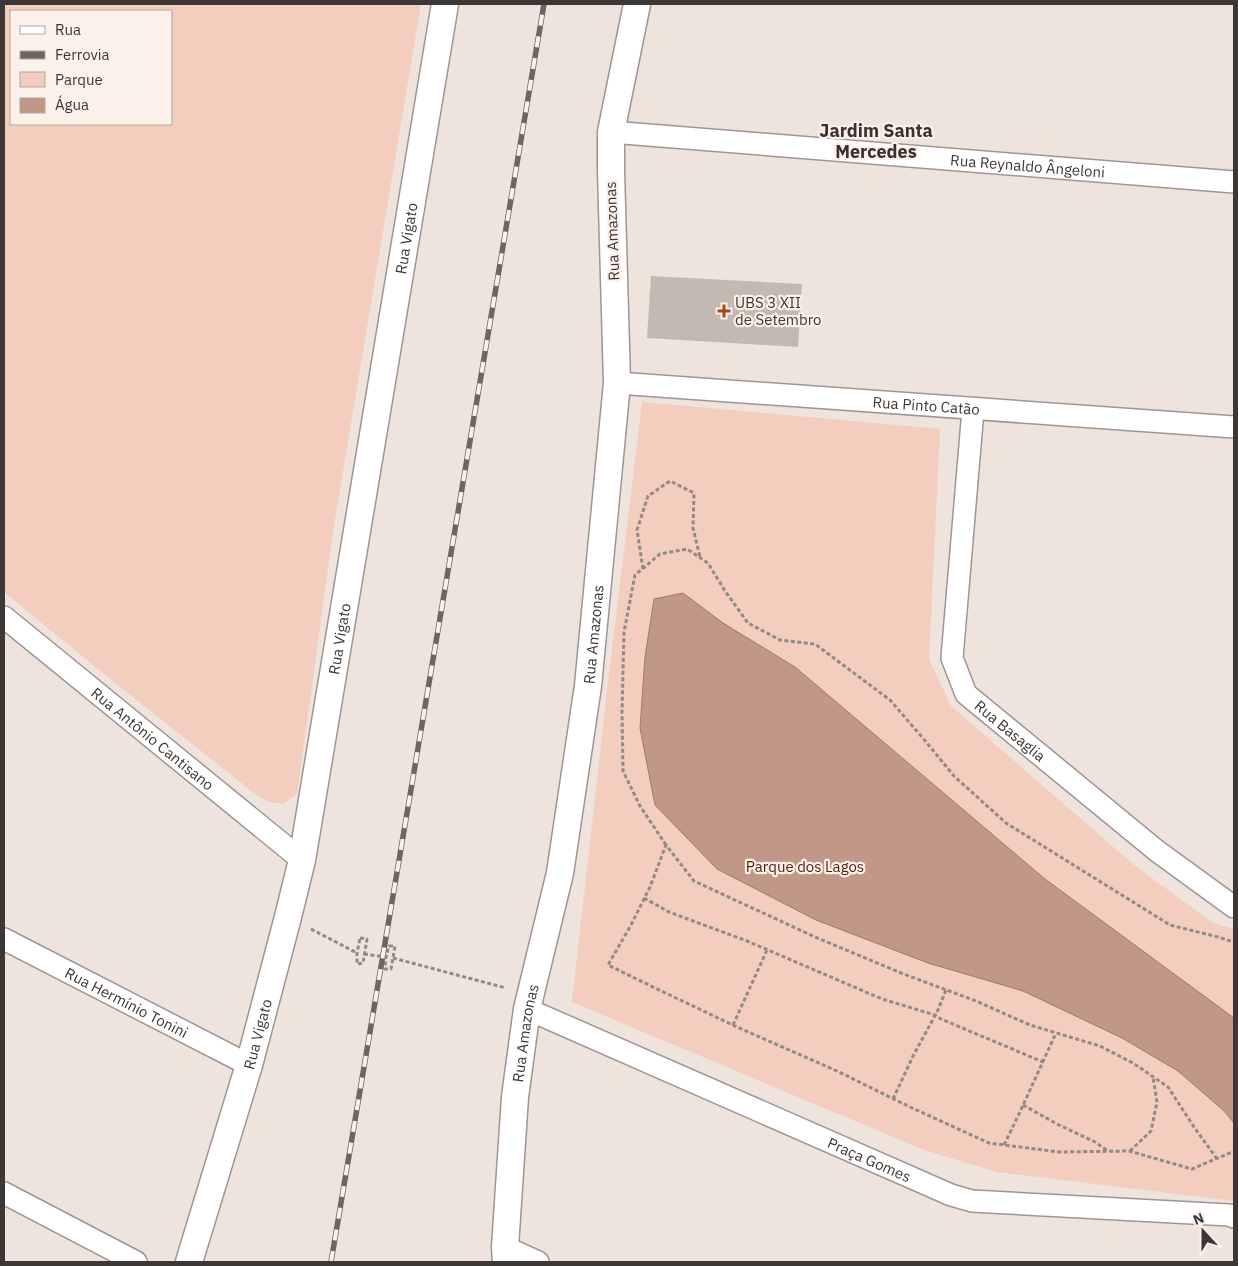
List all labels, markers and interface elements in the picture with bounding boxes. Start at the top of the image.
legend [10,10,172,125]
text: Rua [55,20,81,39]
text: Ferrovia [55,45,110,64]
text: Parque [55,70,103,89]
text: Água [55,95,89,114]
district label: Jardim Santa Mercedes [819,119,933,163]
street label: Rua Reynaldo Ângeloni [950,150,1106,181]
street label: Rua Amazonas [601,181,623,281]
street label: Rua Vigato [391,201,421,275]
place label: UBS 3 XII de Setembro [735,293,822,329]
marker: UBS 3 XII de Setembro [717,304,731,318]
street label: Rua Pinto Catão [872,392,980,418]
street label: Rua Amazonas [579,584,607,685]
street label: Rua Vigato [324,602,354,676]
street label: Rua Antônio Cantisano [88,683,218,794]
street label: Rua Basaglia [971,696,1050,765]
park label: Parque dos Lagos [746,857,864,876]
street label: Rua Hermínio Tonini [62,963,191,1042]
street label: Rua Amazonas [508,982,542,1084]
street label: Rua Vigato [239,997,276,1071]
street label: Praça Gomes [825,1133,914,1186]
north arrow [1178,1206,1228,1256]
text: N [1190,1209,1206,1229]

